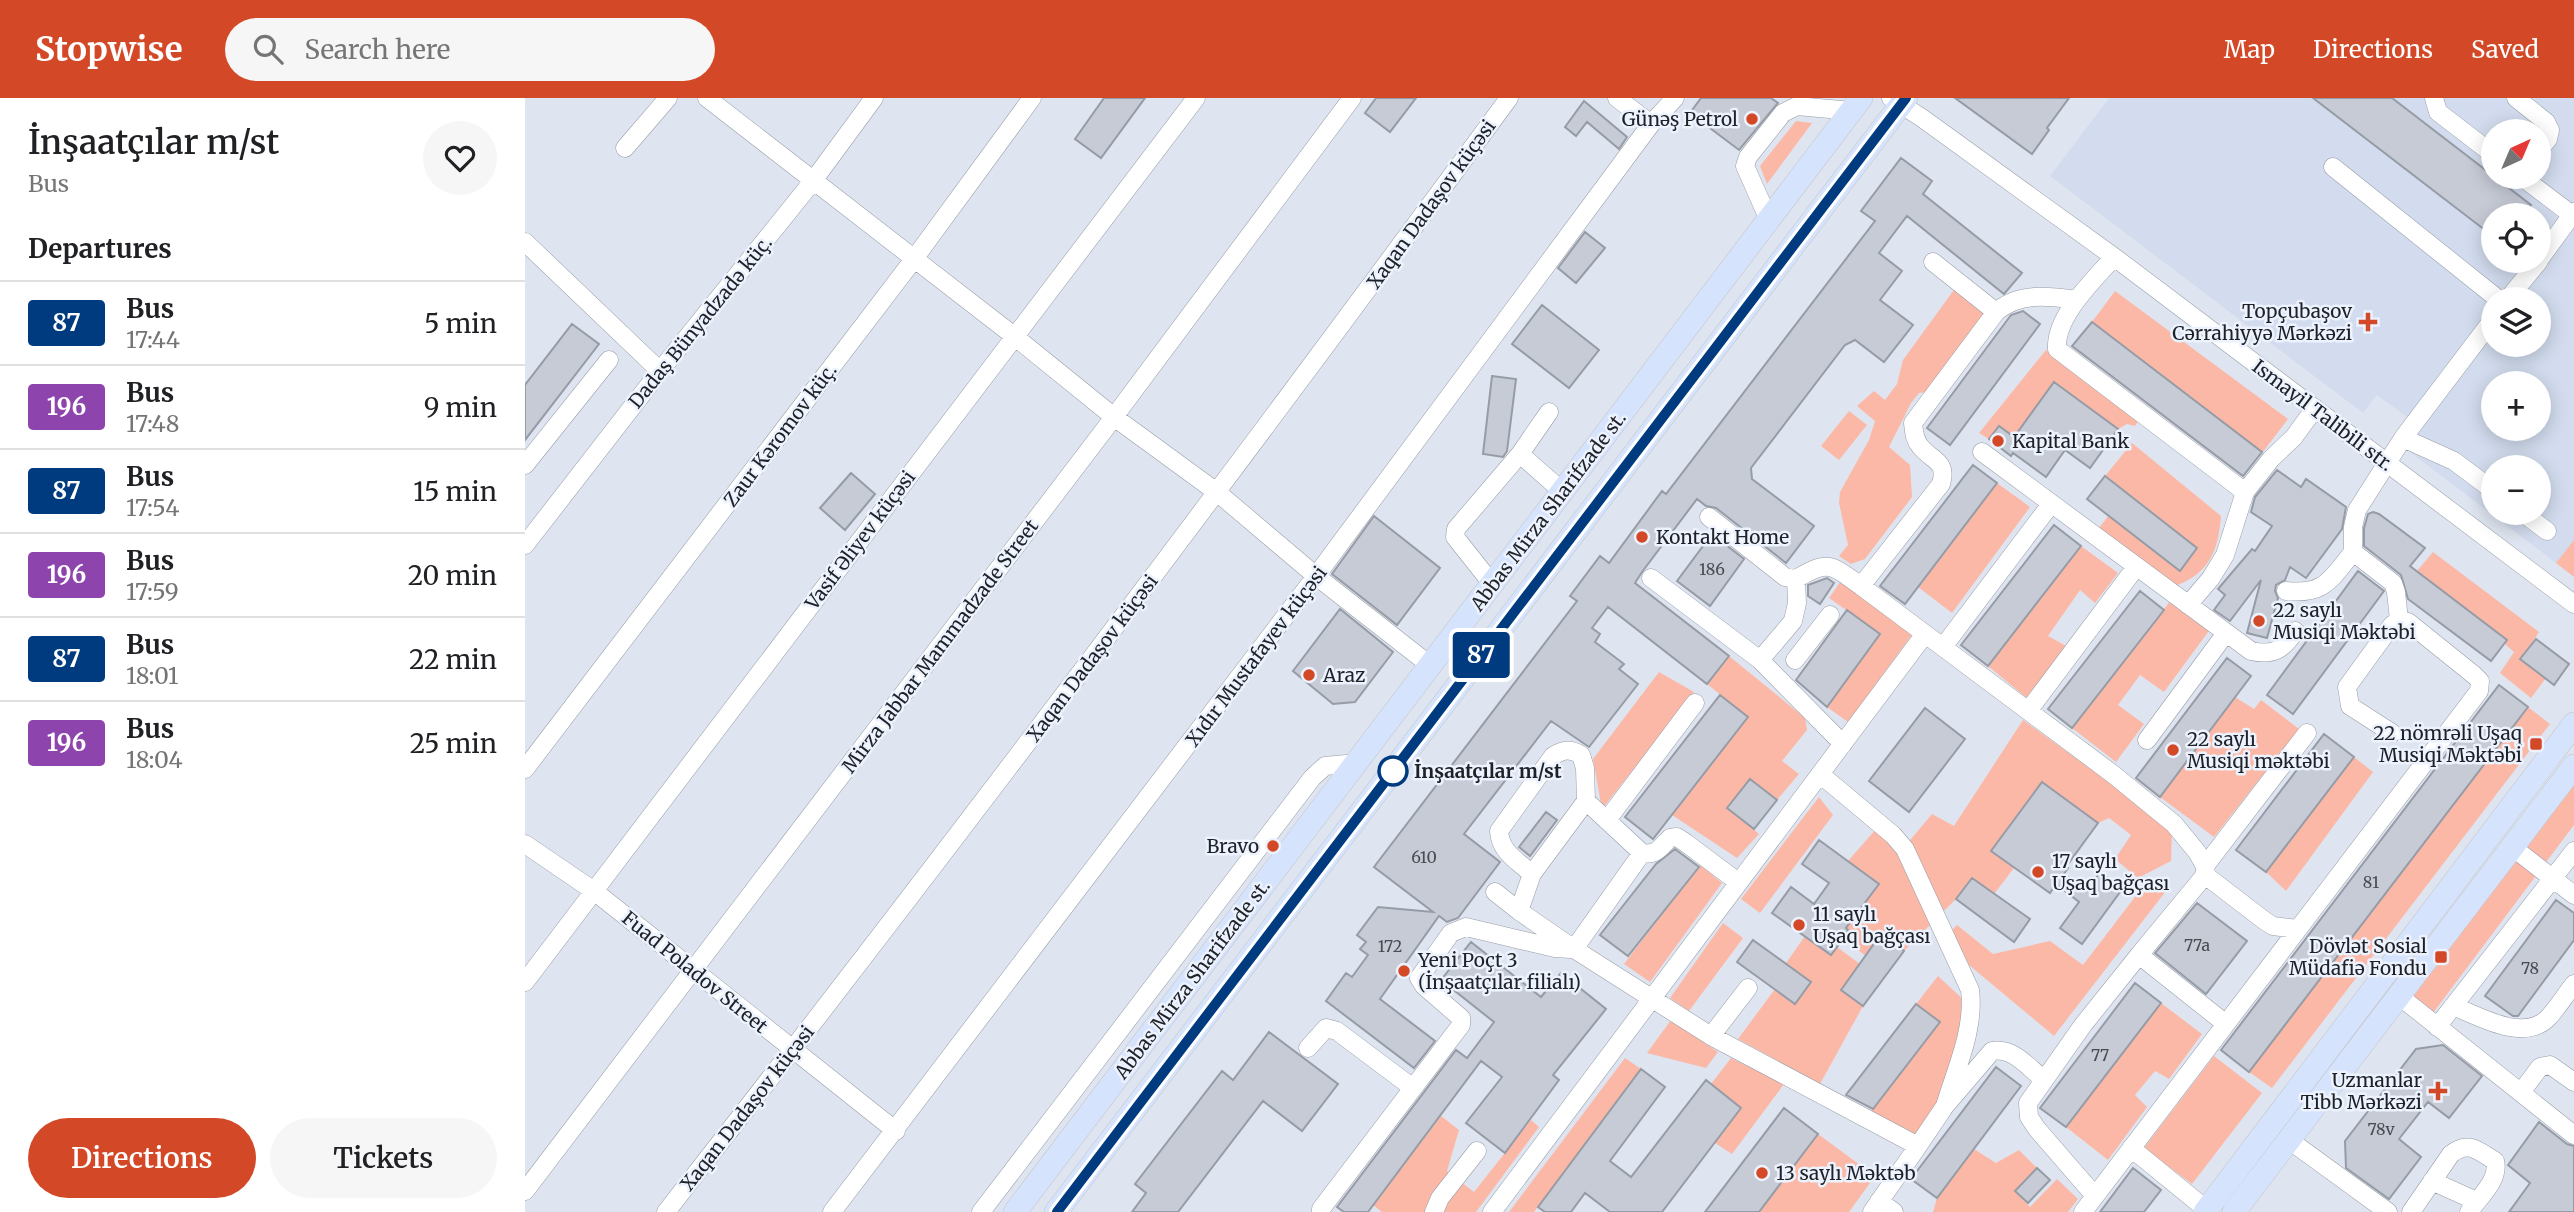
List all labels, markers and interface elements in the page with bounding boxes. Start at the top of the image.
search box [225,18,715,81]
text: Stopwise [35,29,183,70]
icon: search [249,30,287,68]
text: Search here [305,33,450,66]
text: Map [2224,34,2275,65]
text: Directions [2313,34,2433,65]
text: Saved [2471,34,2539,65]
place label: Günəş Petrol [1622,107,1738,131]
marker: Günəş Petrol [1744,111,1760,127]
street label: Xaqan Dadaşov küçəsi [1362,115,1500,293]
north arrow [2481,119,2551,189]
map controls [2481,119,2551,525]
button: heart [423,121,497,195]
text: İnşaatçılar m/st [28,122,279,163]
text: Bus [28,169,69,198]
button: locate [2481,203,2551,273]
street label: Dadaş Bünyadzadə küç. [623,231,777,413]
text: Departures [28,232,172,265]
button: layers [2481,287,2551,357]
text: Bus [126,292,174,325]
place label: Topçubaşov Cərrahiyyə Mərkəzi [2172,299,2352,345]
text: 87 [52,307,81,338]
text: 5 min [424,307,497,340]
marker: Topçubaşov Cərrahiyyə Mərkəzi [2358,312,2378,332]
text: 17:44 [126,325,180,354]
street label: Ismayil Talibili str. [2248,354,2398,476]
street label: Zaur Kəromov küç. [718,359,842,511]
button: + [2481,371,2551,441]
text: Bus [126,376,174,409]
text: 196 [47,391,86,422]
text: 9 min [424,391,497,424]
street label: Abbas Mirza Sharifzade st. [1465,407,1631,616]
text: 17:48 [126,409,179,438]
place label: Kapital Bank [2012,429,2129,453]
marker: Kapital Bank [1990,433,2006,449]
button: − [2481,455,2551,525]
text: Bus [126,460,174,493]
street label: Vasif Əliyev küçəsi [799,466,920,615]
text: 87 [52,475,81,506]
text: 15 min [413,475,497,508]
text: 17:54 [126,493,179,522]
street label: Mirza Jabbar Mammadzade Street [837,514,1044,778]
place label: Kontakt Home [1656,525,1789,549]
marker: Kontakt Home [1634,529,1650,545]
text: Bus [126,544,174,577]
text: 196 [47,559,86,590]
text: 20 min [408,559,497,592]
house number: 186 [1699,559,1725,579]
street label: Xıdır Mustafayev küçəsi [1180,561,1332,751]
street label: Xaqan Dadaşov küçəsi [1021,570,1163,746]
text: 17:59 [126,577,179,606]
place label: 22 saylı Musiqi Məktəbi [2273,598,2416,644]
marker: 22 saylı Musiqi Məktəbi [2251,613,2267,629]
text: Bus [126,628,174,661]
line badge: 87 [1450,632,1513,678]
text: 87 [1467,639,1495,670]
text: 87 [52,643,81,674]
text: 22 min [409,643,497,676]
text: 18:01 [126,661,178,690]
place label: Araz [1322,663,1365,687]
marker: Araz [1301,667,1317,683]
text: Bus [126,712,174,745]
place label: 22 nömrəli Uşaq Musiqi Məktəbi [2373,721,2523,767]
text: 196 [47,727,86,758]
text: 25 min [410,727,497,760]
place label: 22 saylı Musiqi məktəbi [2187,727,2330,773]
marker: 22 nömrəli Uşaq Musiqi Məktəbi [2528,736,2544,752]
marker: 22 saylı Musiqi məktəbi [2165,742,2181,758]
text: 18:04 [126,745,183,774]
marker: İnşaatçılar m/st [1378,756,1408,786]
place label: İnşaatçılar m/st [1414,759,1562,783]
place label: Bravo [1206,834,1259,858]
marker: Bravo [1265,838,1281,854]
house number: 610 [1411,847,1437,867]
place label: 17 saylı Uşaq bağçası [2052,849,2169,895]
marker: 17 saylı Uşaq bağçası [2030,864,2046,880]
house number: 81 [2363,872,2379,892]
street label: Abbas Mirza Sharifzade st. [1109,875,1275,1084]
place label: 11 saylı Uşaq bağçası [1813,902,1930,948]
street label: Fuad Poladov Street [617,906,773,1039]
marker: 11 saylı Uşaq bağçası [1791,917,1807,933]
place label: Dövlət Sosial Müdafiə Fondu [2289,934,2427,980]
house number: 77a [2184,935,2210,955]
house number: 172 [1378,936,1402,956]
place label: Yeni Poçt 3 (İnşaatçılar filialı) [1417,948,1581,994]
marker: Dövlət Sosial Müdafiə Fondu [2433,949,2449,965]
house number: 78 [2521,958,2539,978]
marker: Yeni Poçt 3 (İnşaatçılar filialı) [1396,963,1412,979]
street label: Xaqan Dadaşov küçəsi [675,1021,819,1195]
house number: 77 [2091,1045,2109,1065]
place label: Uzmanlar Tibb Mərkəzi [2301,1068,2422,1114]
marker: Uzmanlar Tibb Mərkəzi [2428,1081,2448,1101]
button: Directions [28,1118,256,1198]
button: Tickets [270,1118,497,1198]
house number: 78v [2367,1119,2396,1139]
place label: 13 saylı Məktəb [1776,1161,1916,1185]
marker: 13 saylı Məktəb [1754,1165,1770,1181]

